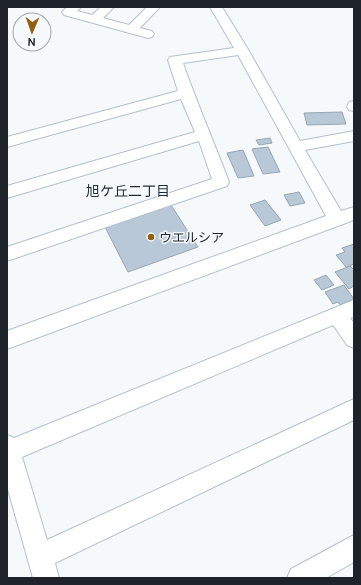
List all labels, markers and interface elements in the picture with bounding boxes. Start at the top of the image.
north arrow [12,12,52,52]
text: N [27,35,36,49]
district label: 旭ケ丘二丁目 [86,182,170,200]
place label: ウエルシア [159,229,224,246]
marker: ウエルシア [146,232,156,242]

